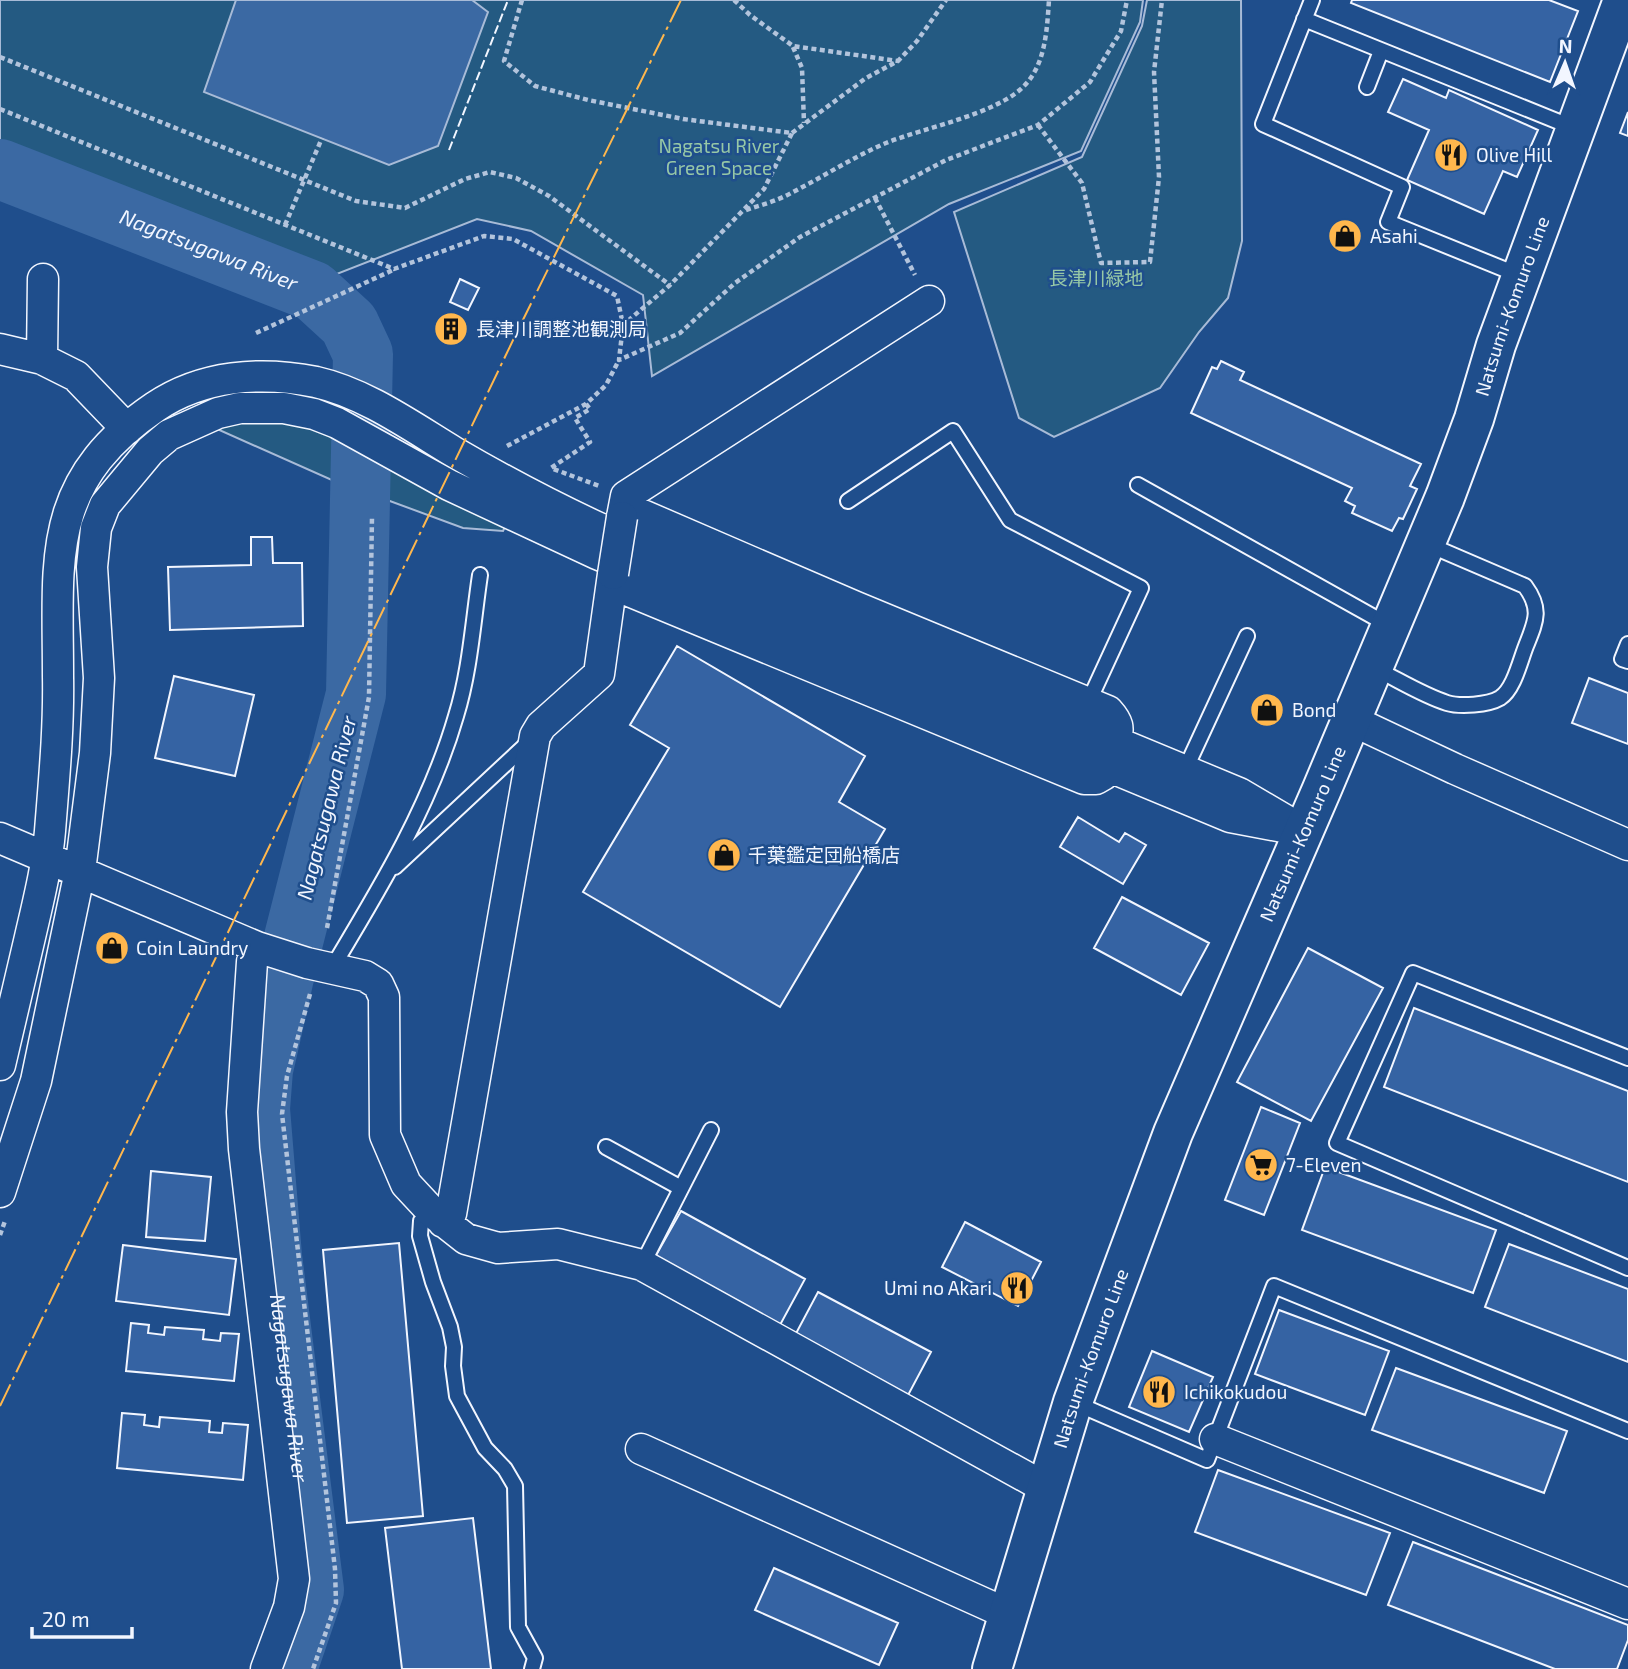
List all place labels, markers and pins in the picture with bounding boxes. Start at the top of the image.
restaurant icon: Olive Hill [1432,136,1470,174]
place label: Olive Hill [1476,143,1552,166]
shop icon: Asahi [1326,217,1364,255]
place label: Asahi [1370,224,1418,247]
building icon: 長津川調整池観測局 [432,310,470,348]
place label: 長津川調整池観測局 [476,317,647,340]
shop icon: Bond [1248,691,1286,729]
place label: Bond [1292,698,1337,721]
shop icon: 千葉鑑定団船橋店 [705,836,743,874]
place label: 千葉鑑定団船橋店 [748,843,900,866]
shop icon: Coin Laundry [93,929,131,967]
place label: Coin Laundry [136,936,248,959]
supermarket icon: 7-Eleven [1242,1146,1280,1184]
place label: 7-Eleven [1286,1153,1362,1176]
restaurant icon: Umi no Akari [998,1269,1036,1307]
place label: Umi no Akari [884,1276,992,1299]
restaurant icon: Ichikokudou [1140,1373,1178,1411]
place label: Ichikokudou [1184,1380,1287,1403]

